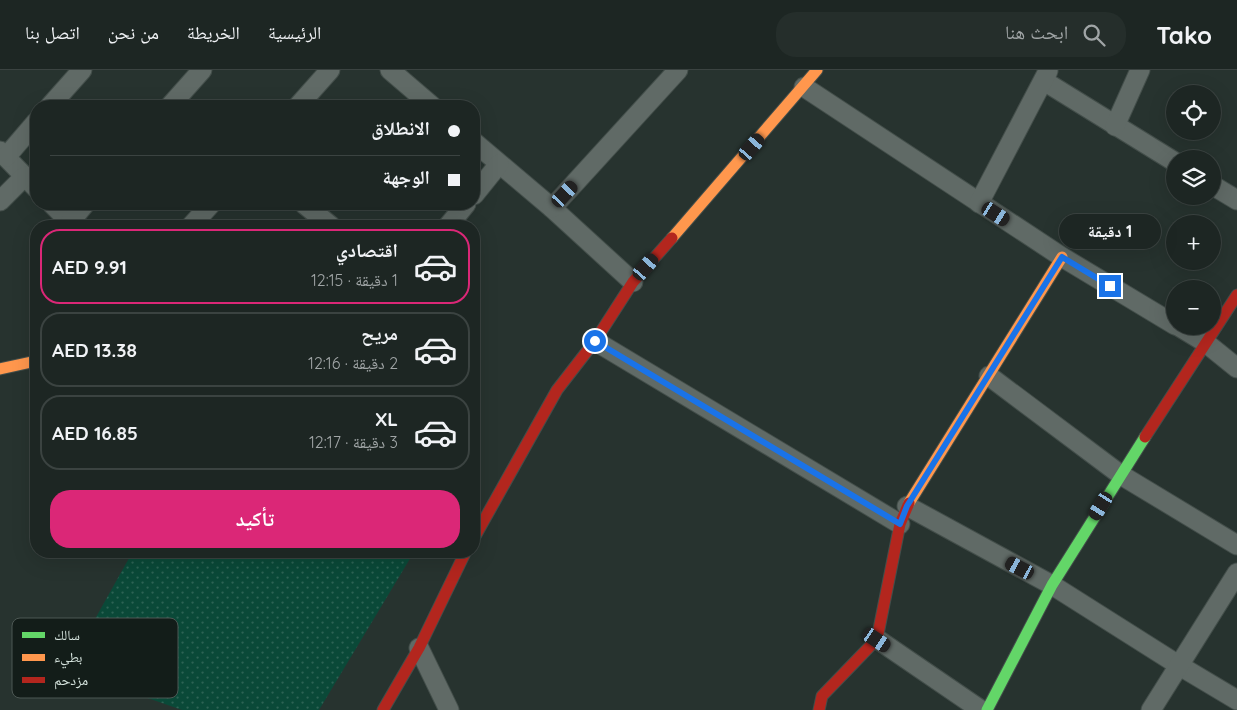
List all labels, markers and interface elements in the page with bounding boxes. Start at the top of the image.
search box [776,12,1126,57]
text: ابحث هنا [1005,20,1068,44]
text: Tako [1156,20,1212,50]
text: اتصل بنا [25,21,80,44]
text: من نحن [108,21,159,44]
text: الخريطة [187,21,240,44]
text: الرئيسية [268,21,321,44]
icon: search [1080,21,1108,49]
map controls [1166,85,1221,335]
button: locate [1166,85,1221,140]
text: الانطلاق [371,116,430,140]
car [736,131,767,163]
button: layers [1166,150,1221,205]
text: الوجهة [382,165,430,189]
car [549,178,580,210]
car [979,200,1012,228]
callout: 1 دقيقة [1059,214,1161,248]
button: + [1166,215,1221,270]
text: 1 دقيقة [1088,221,1132,241]
text: اقتصادي [336,238,398,262]
icon: car [413,244,458,289]
car [630,251,661,283]
text: AED 9.91 [52,255,127,279]
text: 1 دقيقة · 12:15 [311,270,398,290]
route end [1099,275,1121,297]
button: − [1166,280,1221,335]
text: مريح [361,321,398,345]
icon: car [413,327,458,372]
route start [584,330,606,352]
text: AED 13.38 [52,338,137,362]
text: 2 دقيقة · 12:16 [308,353,398,373]
text: XL [375,407,398,431]
icon: car [413,410,458,455]
text: AED 16.85 [52,421,138,445]
text: 3 دقيقة · 12:17 [309,432,398,452]
car [1086,489,1115,523]
button: تأكيد [50,490,460,548]
car [1003,554,1036,582]
legend [12,618,178,698]
car [860,625,893,655]
text: سالك [54,626,80,644]
text: بطيء [54,648,83,669]
text: مزدحم [54,671,88,690]

